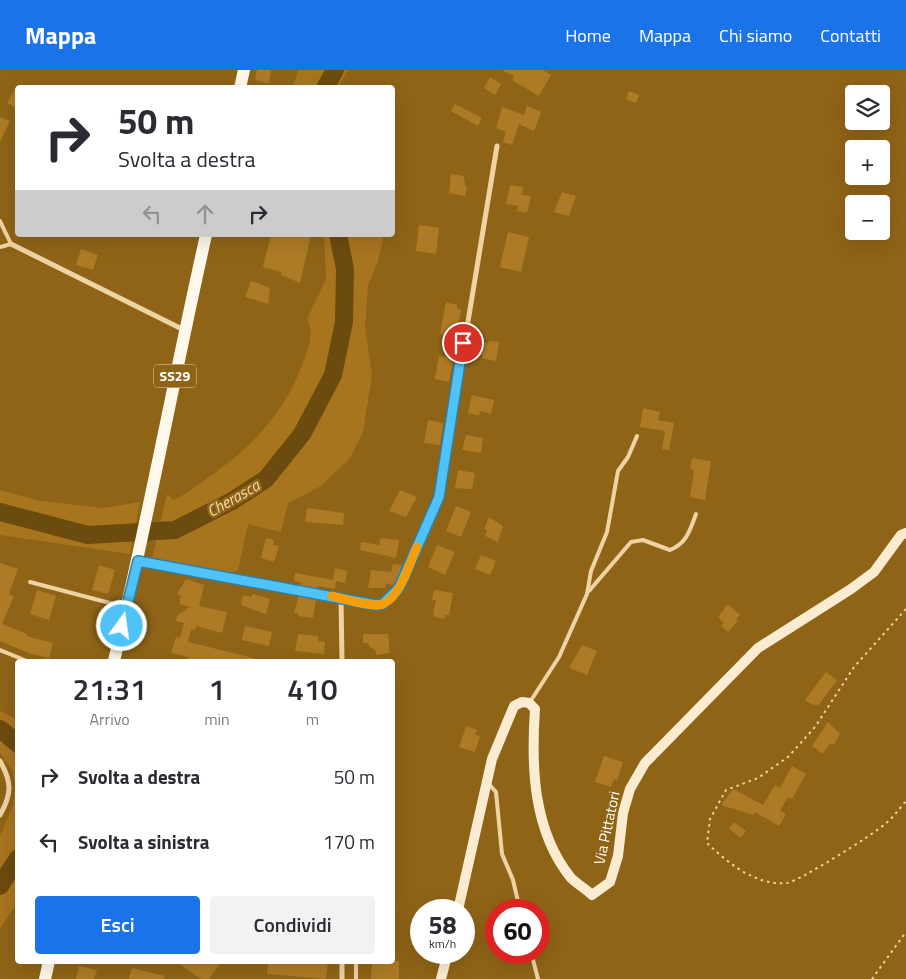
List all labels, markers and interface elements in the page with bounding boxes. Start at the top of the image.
text: Mappa [25,17,96,53]
text: Home [565,22,611,49]
text: Mappa [639,22,691,49]
text: Chi siamo [719,22,792,49]
text: Contatti [820,22,881,49]
map controls [845,85,890,240]
button: layers [845,85,890,130]
text: 50 m [118,94,194,148]
icon: right [35,105,100,170]
button: + [845,140,890,185]
text: Svolta a destra [118,142,256,176]
button: − [845,195,890,240]
icon: left [138,200,166,228]
icon: ahead [191,200,219,228]
icon: right [244,200,272,228]
pin [442,322,484,364]
icon: arrive [449,329,477,357]
road number: SS29 [154,364,196,388]
water label: Cherasca [202,473,265,523]
position arrow [95,599,147,651]
text: 21:31 [72,666,147,712]
text: 1 [209,666,225,712]
text: 410 [287,666,338,712]
text: Arrivo [90,707,130,731]
text: min [204,707,230,731]
text: m [306,707,319,731]
text: Svolta a destra [78,762,200,791]
text: 50 m [334,762,375,791]
icon: right [35,763,63,791]
street label: Via Pittatori [587,789,626,867]
text: Svolta a sinistra [78,827,209,856]
text: 170 m [323,827,375,856]
icon: left [35,828,63,856]
button: Esci [35,896,200,954]
button: Condividi [210,896,375,954]
speed limit sign: 60 [485,899,550,964]
text: 58 [428,906,457,944]
text: km/h [429,934,456,953]

